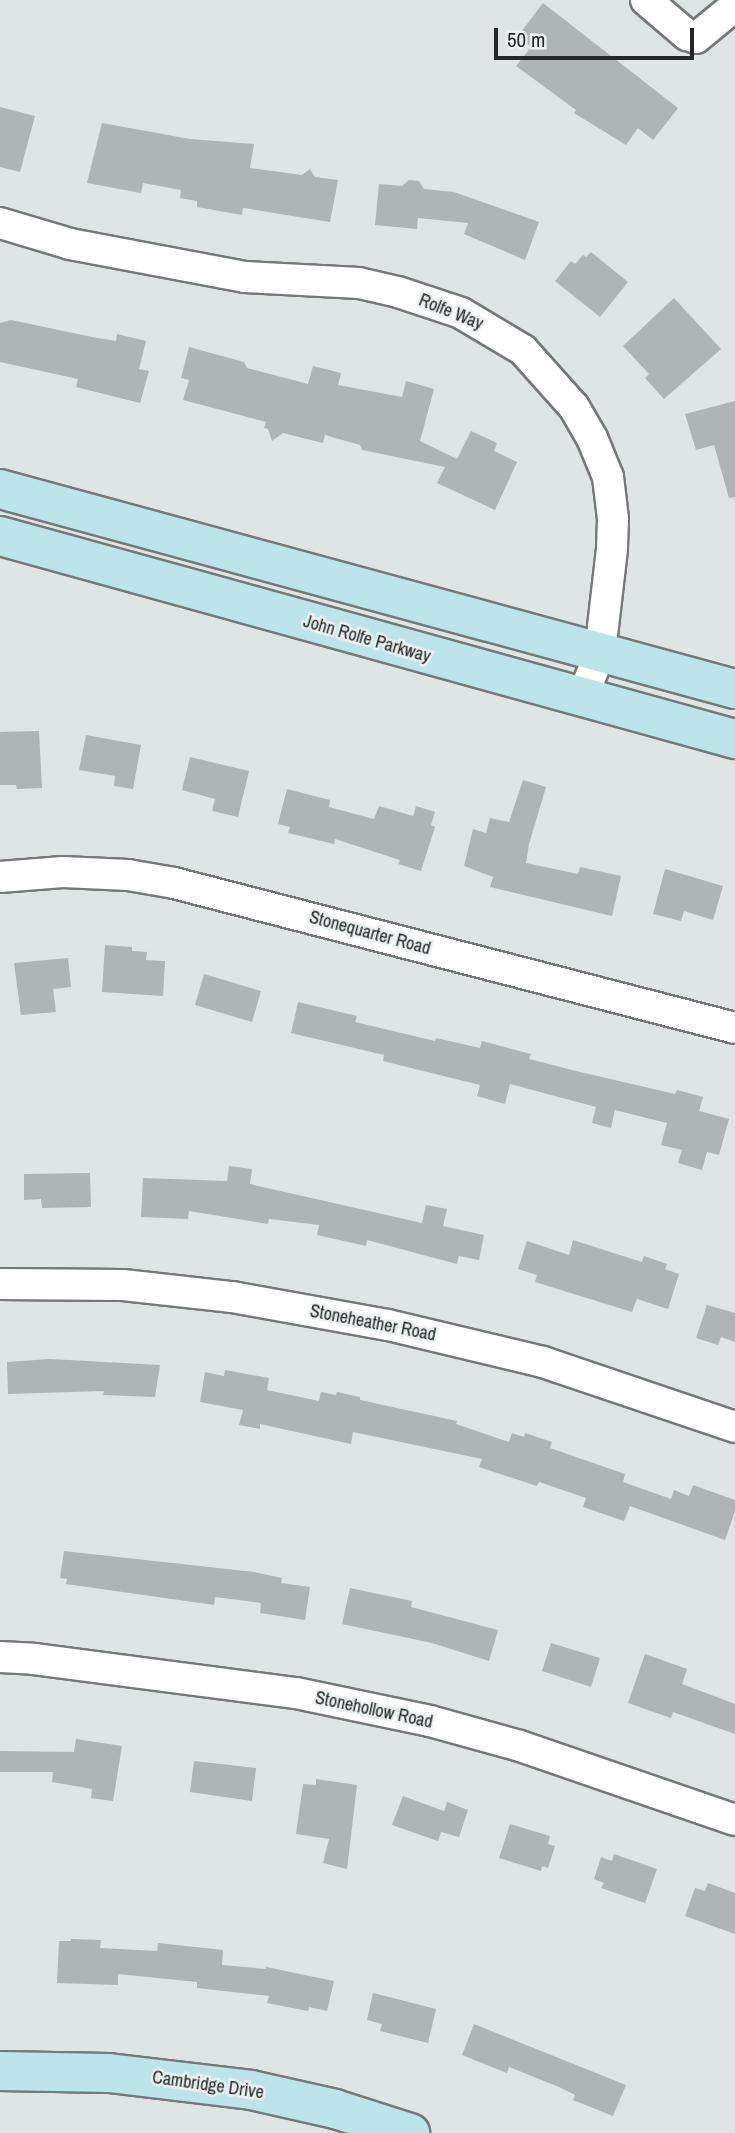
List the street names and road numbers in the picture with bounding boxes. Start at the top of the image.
street label: Rolfe Way [416,289,486,335]
street label: John Rolfe Parkway [301,611,433,667]
street label: Stonequarter Road [307,906,433,960]
street label: Stoneheather Road [308,1300,438,1346]
street label: Stonehollow Road [313,1687,435,1733]
street label: Cambridge Drive [151,2066,265,2104]

